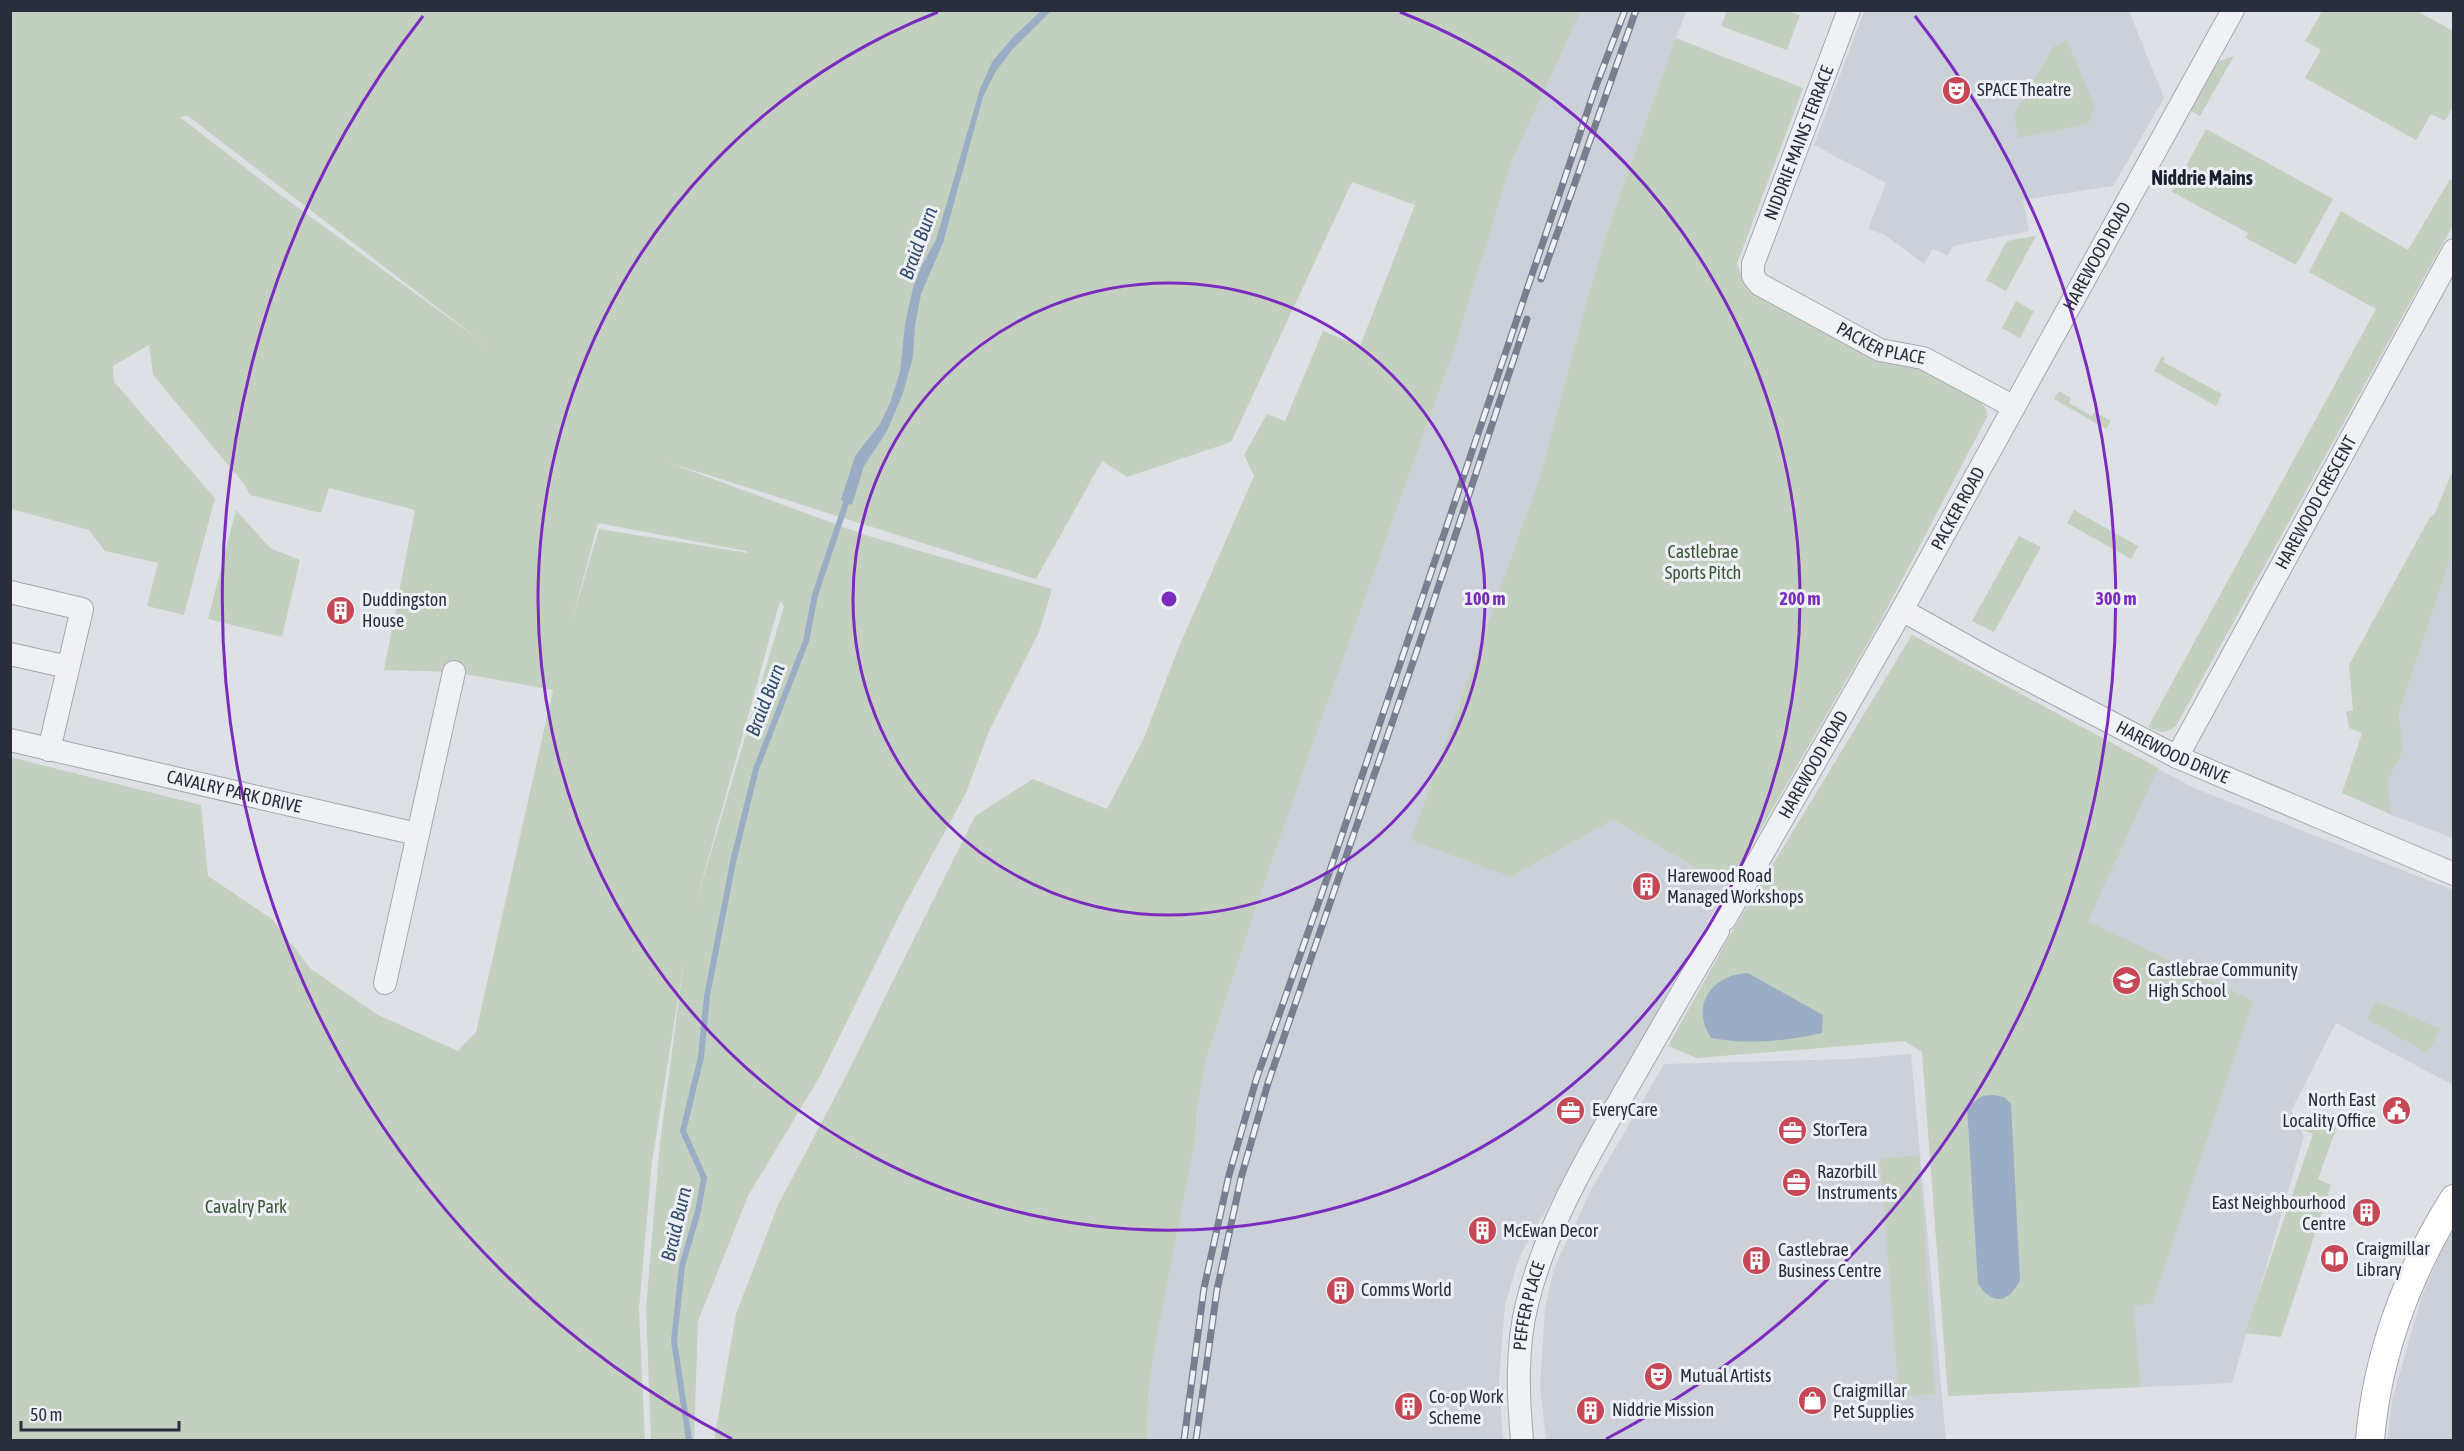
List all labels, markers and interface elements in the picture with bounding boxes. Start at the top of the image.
street label: NIDDRIE MAINS TERRACE [1759,62,1838,223]
theatre icon: SPACE Theatre [1940,74,1972,106]
place label: SPACE Theatre [1977,79,2071,100]
district label: Niddrie Mains [2151,166,2253,189]
street label: HAREWOOD ROAD [2058,198,2135,314]
water label: Braid Burn [894,203,941,282]
street label: PACKER PLACE [1833,317,1927,368]
street label: HAREWOOD CRESCENT [2271,432,2361,573]
street label: PACKER ROAD [1926,463,1989,553]
park label: Castlebrae Sports Pitch [1665,541,1741,583]
text: 100 m [1465,588,1505,609]
text: 200 m [1780,588,1820,609]
text: 300 m [2096,588,2136,609]
place label: Duddingston House [362,589,447,631]
centre of rings [1159,589,1179,609]
building icon: Duddingston House [325,594,357,626]
water label: Braid Burn [740,660,789,739]
street label: HAREWOOD ROAD [1774,707,1852,822]
street label: HAREWOOD DRIVE [2113,716,2233,788]
street label: CAVALRY PARK DRIVE [165,766,304,817]
place label: Harewood Road Managed Workshops [1667,865,1804,907]
building icon: Harewood Road Managed Workshops [1630,870,1662,902]
place label: Castlebrae Community High School [2148,959,2298,1001]
school or university icon: Castlebrae Community High School [2111,964,2143,996]
place label: North East Locality Office [2282,1089,2376,1131]
office icon: EveryCare [1555,1094,1587,1126]
public building icon: North East Locality Office [2381,1094,2413,1126]
place label: EveryCare [1592,1099,1658,1120]
office icon: StorTera [1776,1114,1808,1146]
place label: StorTera [1813,1119,1868,1140]
place label: Razorbill Instruments [1817,1161,1897,1203]
office icon: Razorbill Instruments [1780,1166,1812,1198]
water label: Braid Burn [656,1184,695,1263]
place label: East Neighbourhood Centre [2211,1192,2346,1234]
park label: Cavalry Park [205,1196,287,1217]
building icon: East Neighbourhood Centre [2351,1197,2383,1229]
building icon: McEwan Decor [1466,1215,1498,1247]
place label: McEwan Decor [1503,1220,1599,1241]
place label: Craigmillar Library [2356,1238,2430,1280]
place label: Castlebrae Business Centre [1778,1239,1881,1281]
library icon: Craigmillar Library [2319,1243,2351,1275]
building icon: Castlebrae Business Centre [1741,1244,1773,1276]
street label: PEFFER PLACE [1509,1258,1549,1351]
building icon: Comms World [1324,1274,1356,1306]
place label: Comms World [1361,1279,1452,1300]
theatre icon: Mutual Artists [1643,1360,1675,1392]
place label: Mutual Artists [1680,1365,1771,1386]
place label: Craigmillar Pet Supplies [1833,1380,1914,1422]
shop icon: Craigmillar Pet Supplies [1796,1385,1828,1417]
place label: Co-op Work Scheme [1429,1386,1504,1428]
building icon: Co-op Work Scheme [1392,1391,1424,1423]
scale bar [21,1394,178,1432]
building icon: Niddrie Mission [1575,1394,1607,1426]
place label: Niddrie Mission [1612,1399,1714,1420]
text: 50 m [30,1404,62,1425]

